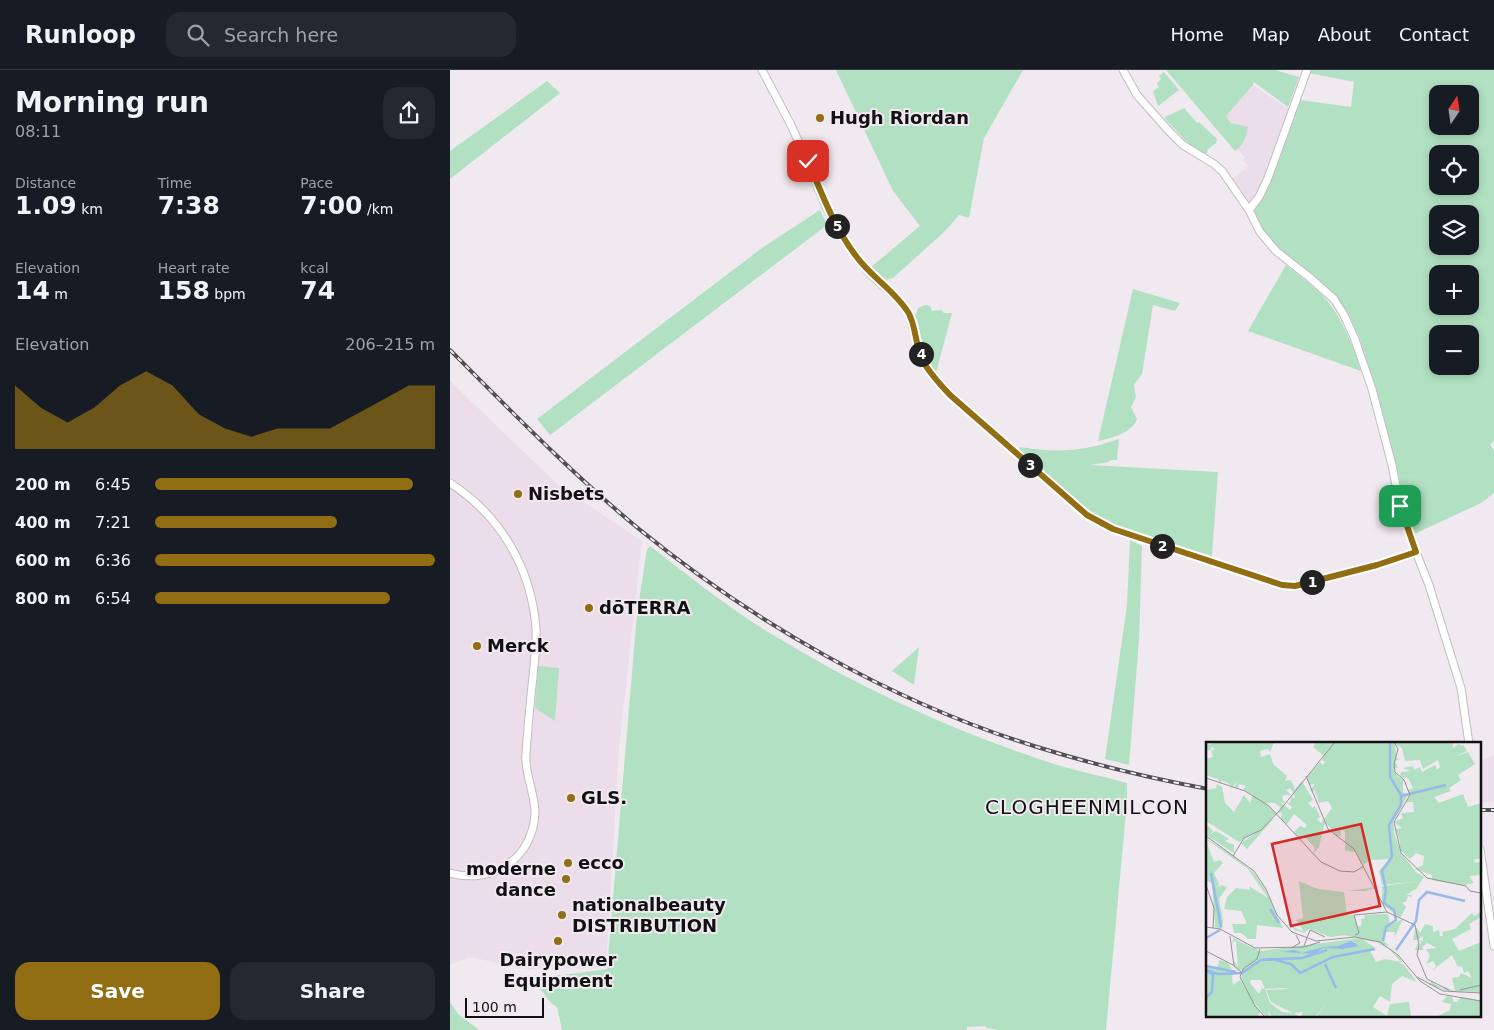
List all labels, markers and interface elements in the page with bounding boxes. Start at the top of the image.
search box [166,12,516,57]
text: Runloop [25,21,136,49]
icon: search [184,21,212,49]
text: Search here [224,24,338,46]
text: Home [1171,24,1224,45]
text: Map [1252,24,1290,45]
text: About [1318,24,1371,45]
text: Contact [1399,24,1469,45]
north arrow [1429,85,1479,135]
map controls [1429,85,1479,375]
text: Morning run [15,86,209,119]
button: share [383,87,435,139]
place label: Hugh Riordan [830,107,969,128]
marker: Hugh Riordan [814,112,826,124]
text: 08:11 [15,122,61,141]
pin [787,140,829,182]
button: locate [1429,145,1479,195]
icon: check [794,147,822,175]
text: Distance [15,175,76,191]
text: Time [158,175,192,191]
text: Pace [300,175,333,191]
text: 1.09 [15,191,77,220]
text: 7:38 [158,191,220,220]
text: 7:00 [300,191,363,220]
text: km [77,201,103,217]
text: /km [363,201,393,217]
button: layers [1429,205,1479,255]
pin: 5 [824,214,850,238]
text: 5 [833,218,842,234]
text: Elevation [15,260,80,276]
text: Heart rate [158,260,230,276]
text: kcal [300,260,329,276]
button: + [1429,265,1479,315]
text: 14 [15,276,50,305]
text: 158 [158,276,210,305]
text: 74 [300,276,335,305]
text: m [50,286,68,302]
text: bpm [210,286,246,302]
button: − [1429,325,1479,375]
text: Elevation [15,335,89,354]
text: 206–215 m [345,335,435,354]
pin: 4 [908,342,934,366]
text: 4 [917,346,926,362]
pin: 3 [1018,452,1042,478]
text: 3 [1026,457,1035,473]
text: 200 m [15,475,71,494]
text: 6:45 [95,475,131,494]
place label: Nisbets [528,483,604,504]
pin [1379,485,1421,527]
marker: Nisbets [512,488,524,500]
icon: arrive [1386,492,1414,520]
text: 400 m [15,513,71,532]
text: 7:21 [95,513,131,532]
pin: 2 [1150,534,1174,558]
text: 2 [1158,538,1167,554]
text: 600 m [15,551,71,570]
text: 6:36 [95,551,131,570]
pin: 1 [1300,570,1324,594]
text: 1 [1308,574,1317,590]
text: 800 m [15,589,71,608]
text: 6:54 [95,589,131,608]
place label: dōTERRA [599,597,691,618]
marker: dōTERRA [583,602,595,614]
place label: Merck [487,635,550,656]
marker: Merck [471,640,483,652]
inset map [1206,742,1482,1018]
place label: GLS. [581,787,627,808]
marker: GLS. [565,792,577,804]
district label: CLOGHEENMILCON [985,795,1189,819]
place label: ecco [578,852,624,873]
marker: ecco [562,857,574,869]
place label: moderne dance [466,858,556,900]
marker: moderne dance [560,873,572,885]
place label: nationalbeauty DISTRIBUTION [572,894,726,936]
marker: nationalbeauty DISTRIBUTION [556,909,568,921]
marker: Dairypower Equipment [552,935,564,947]
place label: Dairypower Equipment [500,949,617,991]
button: Save [15,962,220,1020]
button: Share [230,962,435,1020]
scale bar [465,995,544,1018]
text: 100 m [472,999,517,1015]

